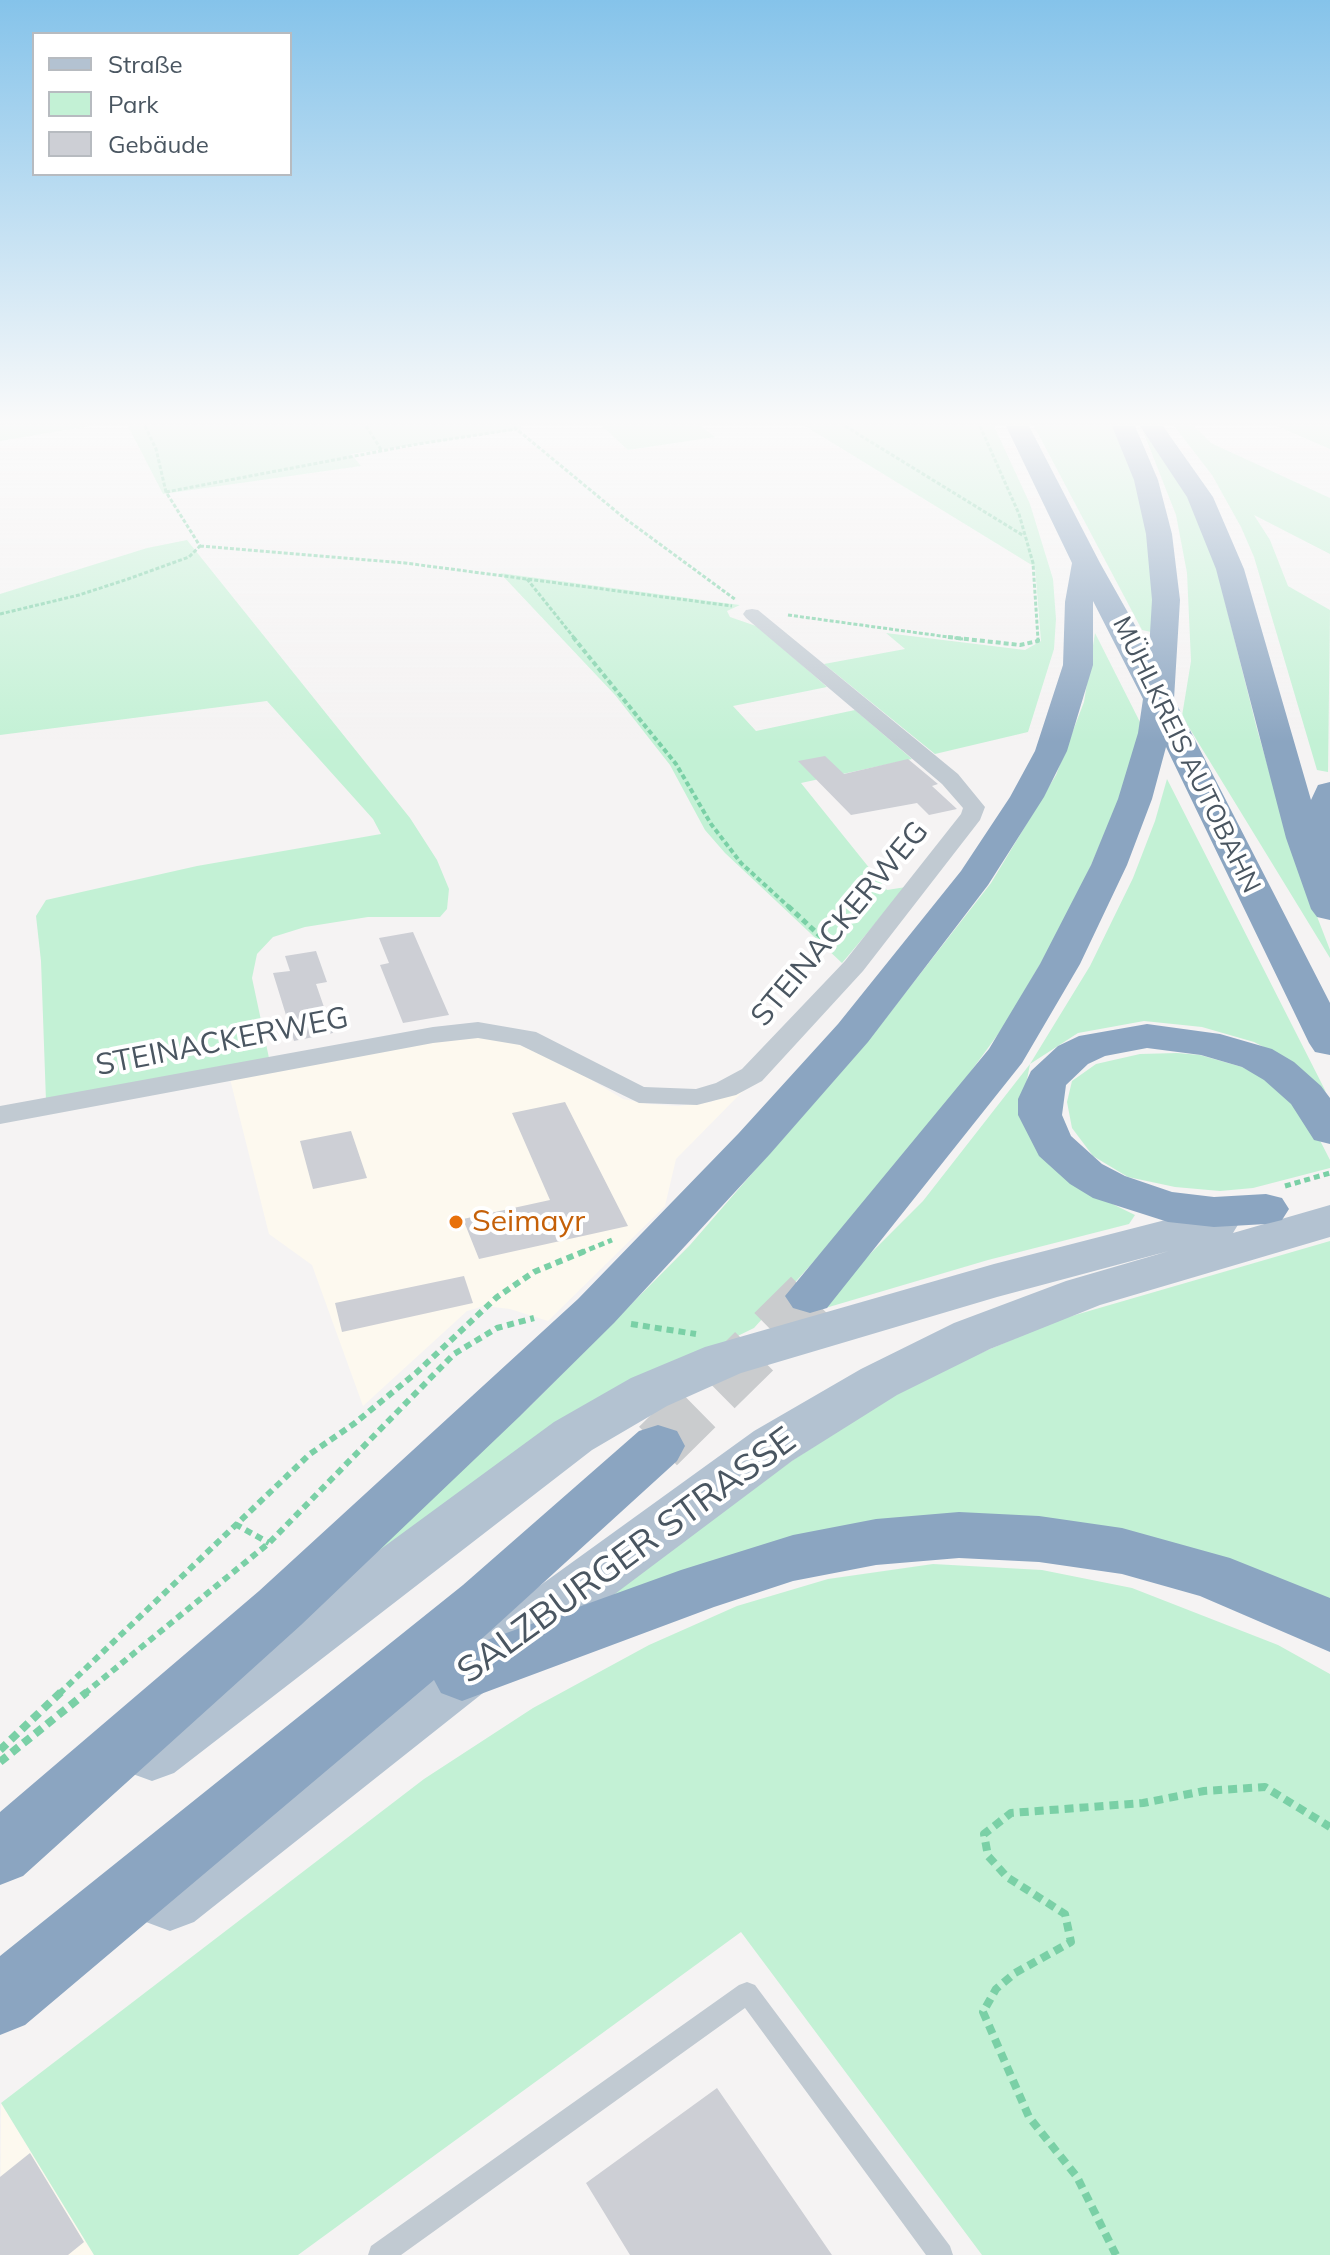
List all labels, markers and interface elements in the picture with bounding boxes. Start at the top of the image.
legend [32,32,292,176]
text: Straße [108,49,183,79]
text: Park [108,89,159,119]
text: Gebäude [108,129,209,159]
street label: MÜHLKREIS AUTOBAHN [1105,612,1267,898]
street label: STEINACKERWEG [744,814,936,1034]
street label: STEINACKERWEG [93,1000,351,1084]
place label: Seimayr [472,1204,585,1240]
marker: Seimayr [447,1213,465,1231]
street label: SALZBURGER STRASSE [449,1419,805,1693]

